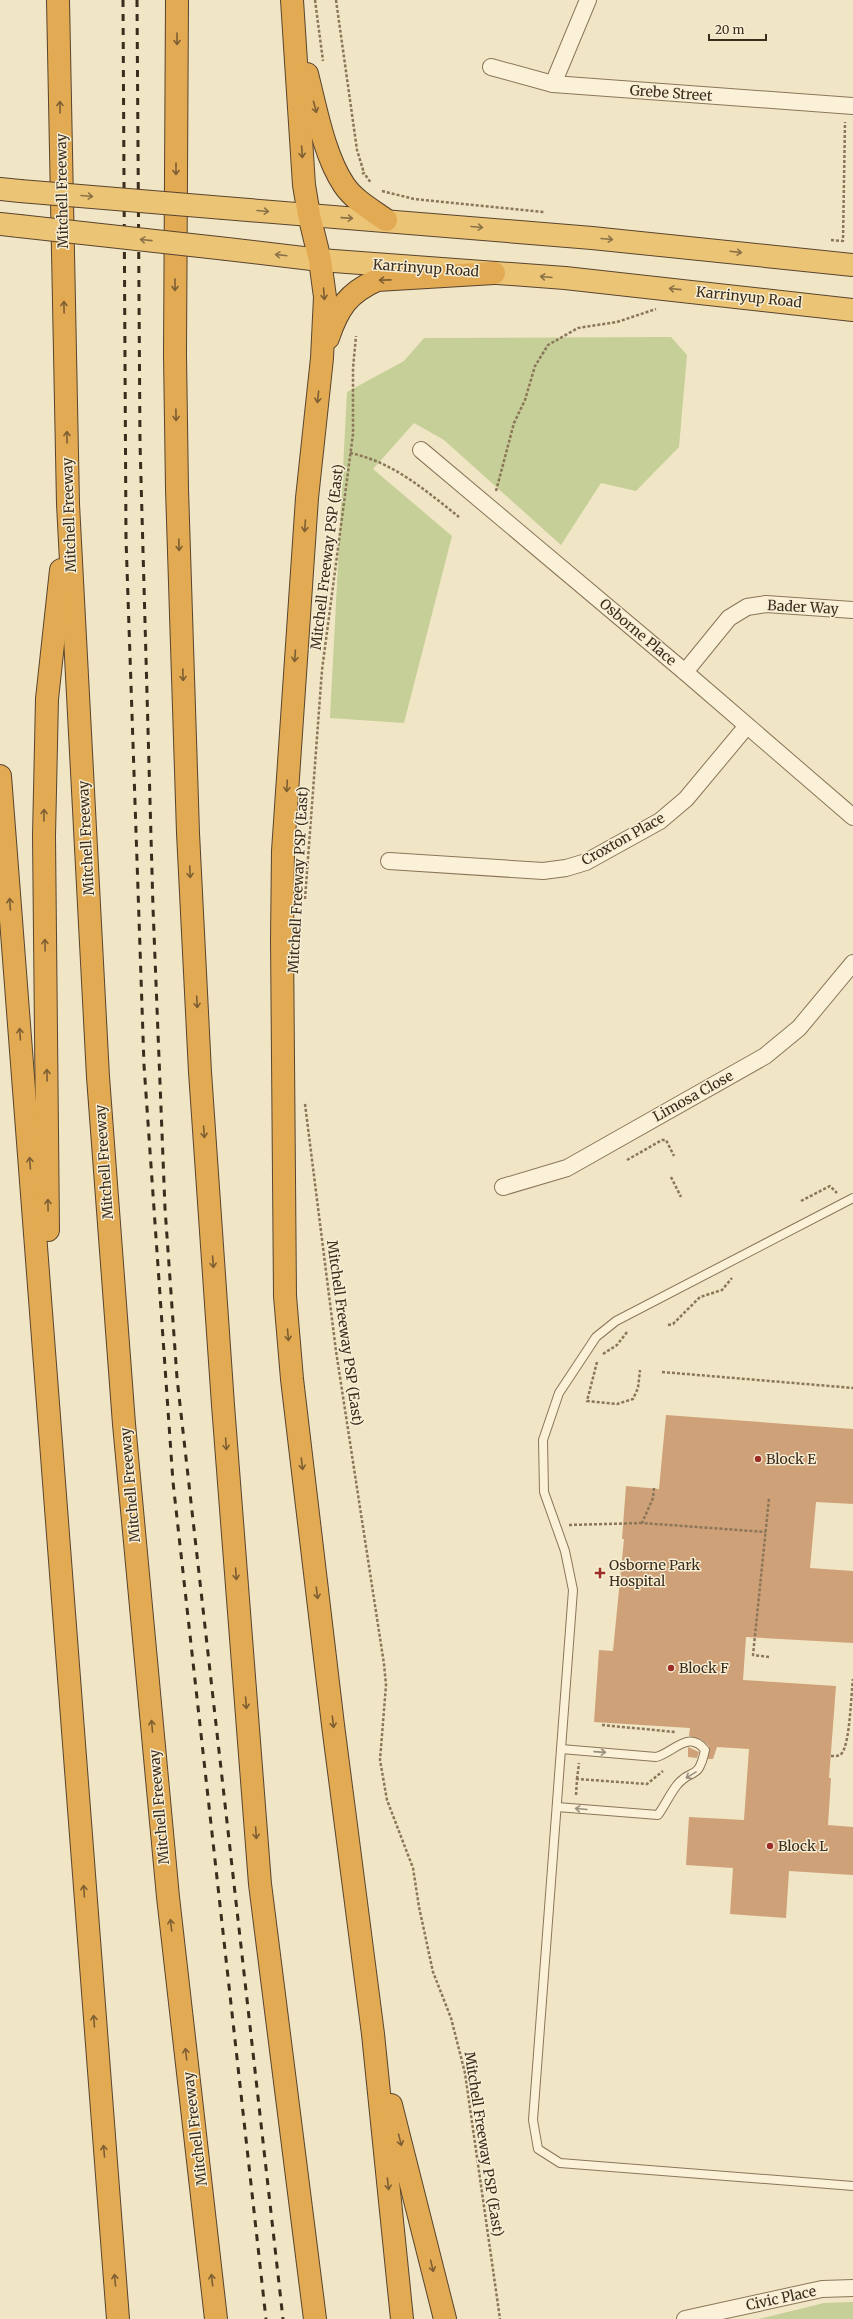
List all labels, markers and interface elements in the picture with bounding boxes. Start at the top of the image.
scale bar [709,16,766,42]
text: 20 m [715,22,744,37]
one-way arrow [173,32,181,45]
street label: Grebe Street [629,81,713,105]
one-way arrow [312,100,319,113]
one-way arrow [56,101,64,114]
street label: Mitchell Freeway [52,132,72,249]
one-way arrow [298,145,305,158]
one-way arrow [172,162,180,175]
one-way arrow [80,193,93,200]
one-way arrow [256,208,269,215]
one-way arrow [340,214,353,221]
one-way arrow [470,224,483,231]
one-way arrow [140,236,153,244]
one-way arrow [600,236,613,243]
one-way arrow [729,248,742,256]
one-way arrow [275,251,288,259]
street label: Karrinyup Road [372,255,480,281]
one-way arrow [540,273,553,280]
one-way arrow [379,276,392,284]
one-way arrow [171,278,179,291]
street label: Karrinyup Road [695,282,803,312]
one-way arrow [669,286,682,293]
one-way arrow [321,287,328,300]
one-way arrow [60,301,68,314]
one-way arrow [314,390,321,403]
one-way arrow [172,408,180,421]
one-way arrow [63,431,71,444]
street label: Mitchell Freeway [58,456,80,573]
street label: Mitchell Freeway PSP (East) [307,463,347,651]
one-way arrow [301,519,308,532]
one-way arrow [175,538,182,551]
street label: Osborne Place [596,595,680,669]
street label: Bader Way [767,596,840,618]
one-way arrow [292,649,299,662]
one-way arrow [179,668,186,681]
street label: Mitchell Freeway [74,779,98,896]
one-way arrow [283,779,290,792]
street label: Mitchell Freeway PSP (East) [284,786,312,974]
one-way arrow [40,809,48,822]
street label: Croxton Place [578,809,668,869]
one-way arrow [187,865,194,878]
one-way arrow [6,898,14,911]
one-way arrow [41,939,49,952]
one-way arrow [193,995,200,1008]
one-way arrow [16,1028,23,1041]
street label: Limosa Close [650,1067,736,1125]
one-way arrow [43,1069,50,1082]
street label: Mitchell Freeway [91,1103,117,1220]
one-way arrow [201,1125,208,1138]
one-way arrow [26,1157,33,1170]
one-way arrow [44,1199,52,1212]
street label: Mitchell Freeway PSP (East) [323,1239,367,1427]
one-way arrow [209,1255,216,1268]
one-way arrow [285,1328,292,1341]
street label: Mitchell Freeway [116,1426,144,1543]
one-way arrow [222,1437,229,1450]
place label: Block E [766,1450,816,1468]
marker: Block E [753,1454,763,1464]
one-way arrow [298,1457,306,1470]
place label: Osborne Park Hospital [609,1556,700,1590]
one-way arrow [232,1567,239,1580]
marker: Osborne Park Hospital [594,1567,606,1579]
one-way arrow [313,1586,321,1599]
place label: Block F [679,1659,729,1677]
marker: Block F [666,1663,676,1673]
one-way arrow [242,1696,249,1709]
one-way arrow [329,1716,336,1729]
one-way arrow [148,1719,155,1732]
street label: Mitchell Freeway [145,1748,173,1865]
one-way arrow [593,1749,606,1756]
one-way arrow [685,1771,696,1780]
one-way arrow [575,1805,588,1812]
one-way arrow [252,1826,260,1839]
place label: Block L [778,1837,828,1855]
marker: Block L [765,1841,775,1851]
one-way arrow [81,1885,88,1898]
one-way arrow [167,1919,175,1932]
one-way arrow [90,2015,97,2028]
one-way arrow [182,2048,190,2061]
street label: Mitchell Freeway PSP (East) [460,2050,508,2238]
street label: Mitchell Freeway [179,2070,211,2187]
one-way arrow [397,2133,404,2146]
one-way arrow [100,2145,107,2158]
one-way arrow [384,2177,392,2190]
one-way arrow [429,2259,436,2272]
one-way arrow [111,2274,118,2287]
one-way arrow [208,2274,216,2287]
street label: Civic Place [744,2282,818,2314]

